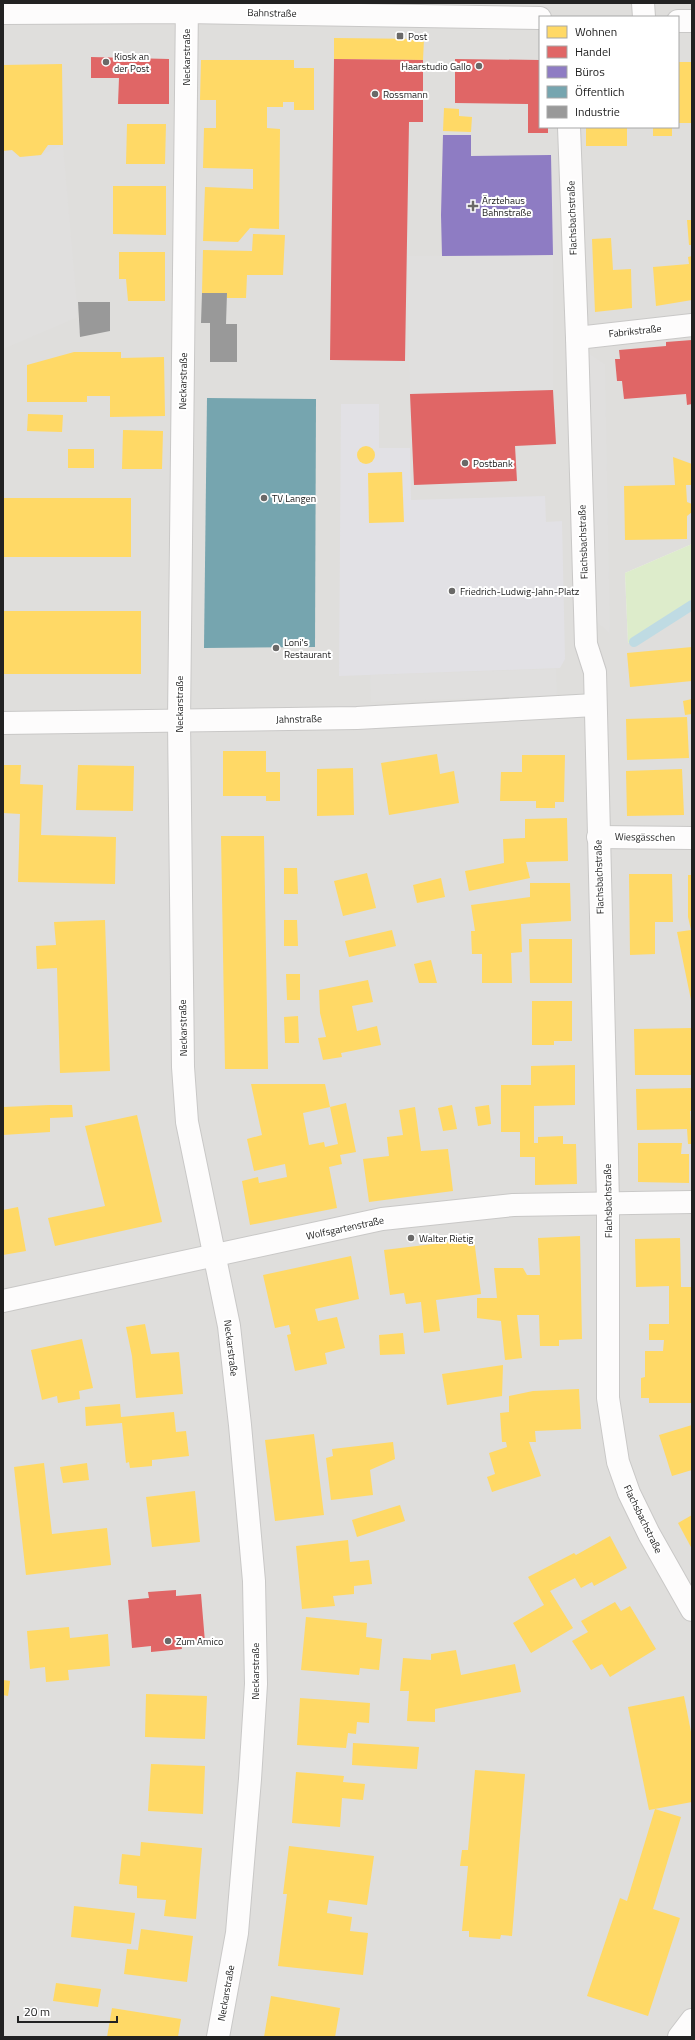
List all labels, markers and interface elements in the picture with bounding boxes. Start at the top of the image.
street label: Bahnstraße [247,5,297,21]
legend [539,16,679,128]
text: Wohnen [575,22,617,41]
street label: Neckarstraße [179,29,194,85]
place label: Post [408,29,428,44]
marker: Post [395,31,405,41]
text: Handel [575,42,611,61]
place label: Kiosk an der Post [114,49,150,76]
marker: Kiosk an der Post [101,57,111,67]
place label: Haarstudio Gallo [401,59,471,74]
marker: Haarstudio Gallo [474,61,484,71]
text: Büros [575,62,605,81]
text: Öffentlich [575,82,625,101]
place label: Rossmann [383,87,428,102]
marker: Rossmann [370,89,380,99]
text: Industrie [575,102,620,121]
street label: Flachsbachstraße [563,181,581,255]
place label: Ärztehaus Bahnstraße [482,193,531,220]
marker: Ärztehaus Bahnstraße [467,200,479,212]
street label: Fabrikstraße [608,321,662,341]
street label: Neckarstraße [175,352,191,410]
place label: Postbank [473,456,513,471]
marker: Postbank [460,458,470,468]
place label: TV Langen [272,491,316,506]
marker: TV Langen [259,493,269,503]
street label: Flachsbachstraße [574,505,592,579]
place label: Friedrich-Ludwig-Jahn-Platz [460,584,580,599]
marker: Friedrich-Ludwig-Jahn-Platz [447,586,457,596]
place label: Loni's Restaurant [284,635,331,662]
marker: Loni's Restaurant [271,643,281,653]
street label: Neckarstraße [172,676,187,732]
street label: Jahnstraße [276,711,322,727]
street label: Wiesgässchen [615,829,675,845]
street label: Flachsbachstraße [590,840,608,914]
street label: Neckarstraße [175,999,191,1057]
street label: Flachsbachstraße [600,1164,616,1238]
street label: Wolfsgartenstraße [305,1212,385,1244]
place label: Walter Rietig [419,1231,473,1246]
marker: Walter Rietig [406,1233,416,1243]
street label: Neckarstraße [220,1319,242,1377]
street label: Flachsbachstraße [620,1482,666,1556]
place label: Zum Amico [176,1634,223,1649]
marker: Zum Amico [163,1636,173,1646]
street label: Neckarstraße [248,1643,263,1699]
street label: Neckarstraße [214,1964,238,2022]
scale bar [18,1998,117,2024]
text: 20 m [24,2002,50,2021]

